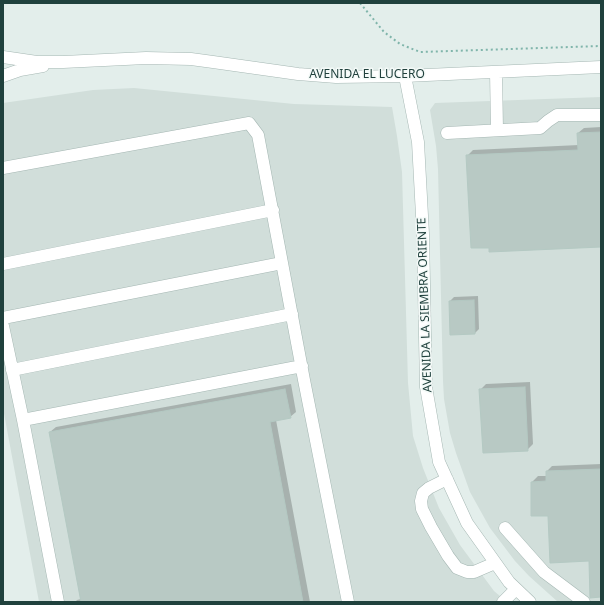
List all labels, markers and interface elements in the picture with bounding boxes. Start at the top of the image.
street label: AVENIDA EL LUCERO [309,68,425,82]
street label: AVENIDA LA SIEMBRA ORIENTE [415,217,435,393]

